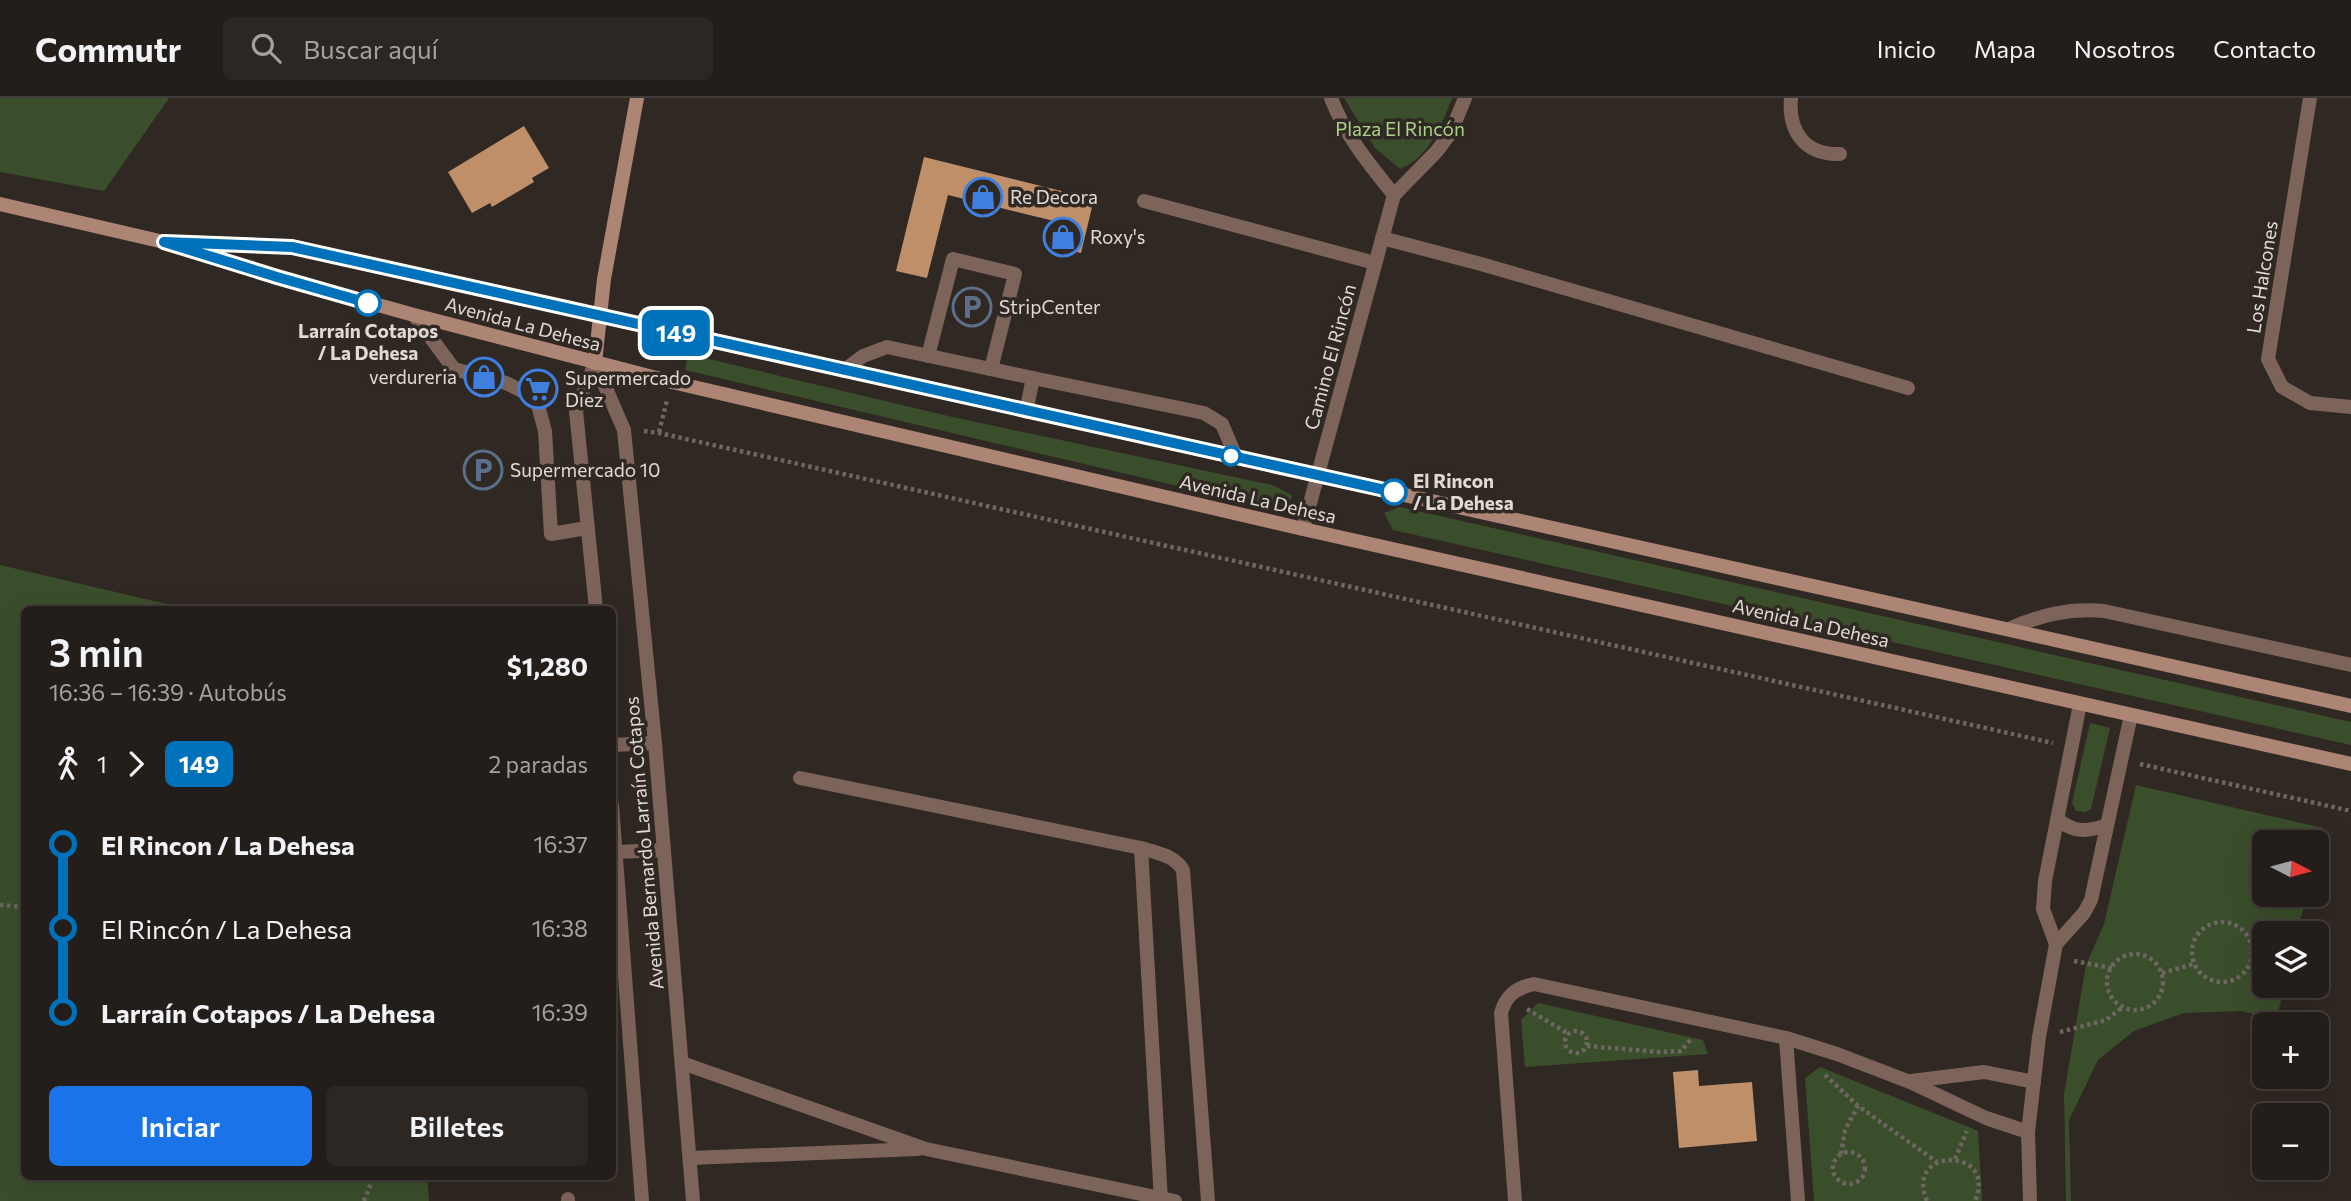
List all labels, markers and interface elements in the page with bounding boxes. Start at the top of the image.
search box [223,17,713,80]
text: Commutr [35,28,181,69]
icon: search [247,29,285,67]
text: Buscar aquí [303,33,438,64]
text: Inicio [1877,34,1936,63]
text: Mapa [1974,34,2036,63]
text: Nosotros [2074,34,2175,63]
text: Contacto [2213,34,2316,63]
park label: Plaza El Rincón [1335,117,1465,140]
shop icon: Re Decora [962,176,1004,218]
place label: Re Decora [1010,185,1098,208]
shop icon: Roxy's [1042,216,1084,258]
street label: Los Halcones [2241,219,2282,335]
place label: Roxy's [1090,225,1145,248]
street label: Camino El Rincón [1299,281,1360,432]
parking icon: StripCenter [951,286,993,328]
marker: Larraín Cotapos / La Dehesa [355,290,381,316]
street label: Avenida La Dehesa [443,292,603,355]
place label: StripCenter [999,295,1101,318]
line badge: 149 [636,310,716,356]
text: 149 [656,318,696,347]
place label: Larraín Cotapos / La Dehesa [298,319,438,364]
shop icon: verdureria [463,356,505,398]
place label: verdureria [369,365,457,388]
place label: Supermercado Diez [565,366,691,411]
supermarket icon: Supermercado Diez [517,368,559,410]
unlabelled marker [1221,446,1241,466]
parking icon: Supermercado 10 [462,449,504,491]
place label: Supermercado 10 [510,458,660,481]
street label: Avenida La Dehesa [1178,469,1339,528]
place label: El Rincon / La Dehesa [1413,469,1514,514]
marker: El Rincon / La Dehesa [1381,479,1407,505]
street label: Avenida La Dehesa [1731,593,1892,652]
text: 3 min [49,628,144,675]
text: $1,280 [507,650,588,681]
text: 16:36 – 16:39 · Autobús [49,678,287,706]
street label: Avenida Bernardo Larraín Cotapos [619,695,668,991]
icon: walk [49,745,87,783]
icon: forward [117,745,155,783]
text: 149 [179,749,219,778]
text: 1 [97,750,107,778]
text: 2 paradas [488,750,588,778]
text: El Rincon / La Dehesa [101,829,355,860]
text: 16:37 [534,830,588,858]
north arrow [2252,830,2329,906]
map controls [2252,830,2329,1180]
text: El Rincón / La Dehesa [101,913,352,944]
text: 16:38 [532,914,588,942]
button: layers [2252,921,2329,998]
text: Larraín Cotapos / La Dehesa [101,997,435,1028]
text: 16:39 [532,998,588,1026]
button: + [2252,1012,2329,1089]
button: Iniciar [49,1086,312,1166]
button: Billetes [326,1086,588,1166]
button: − [2252,1103,2329,1180]

